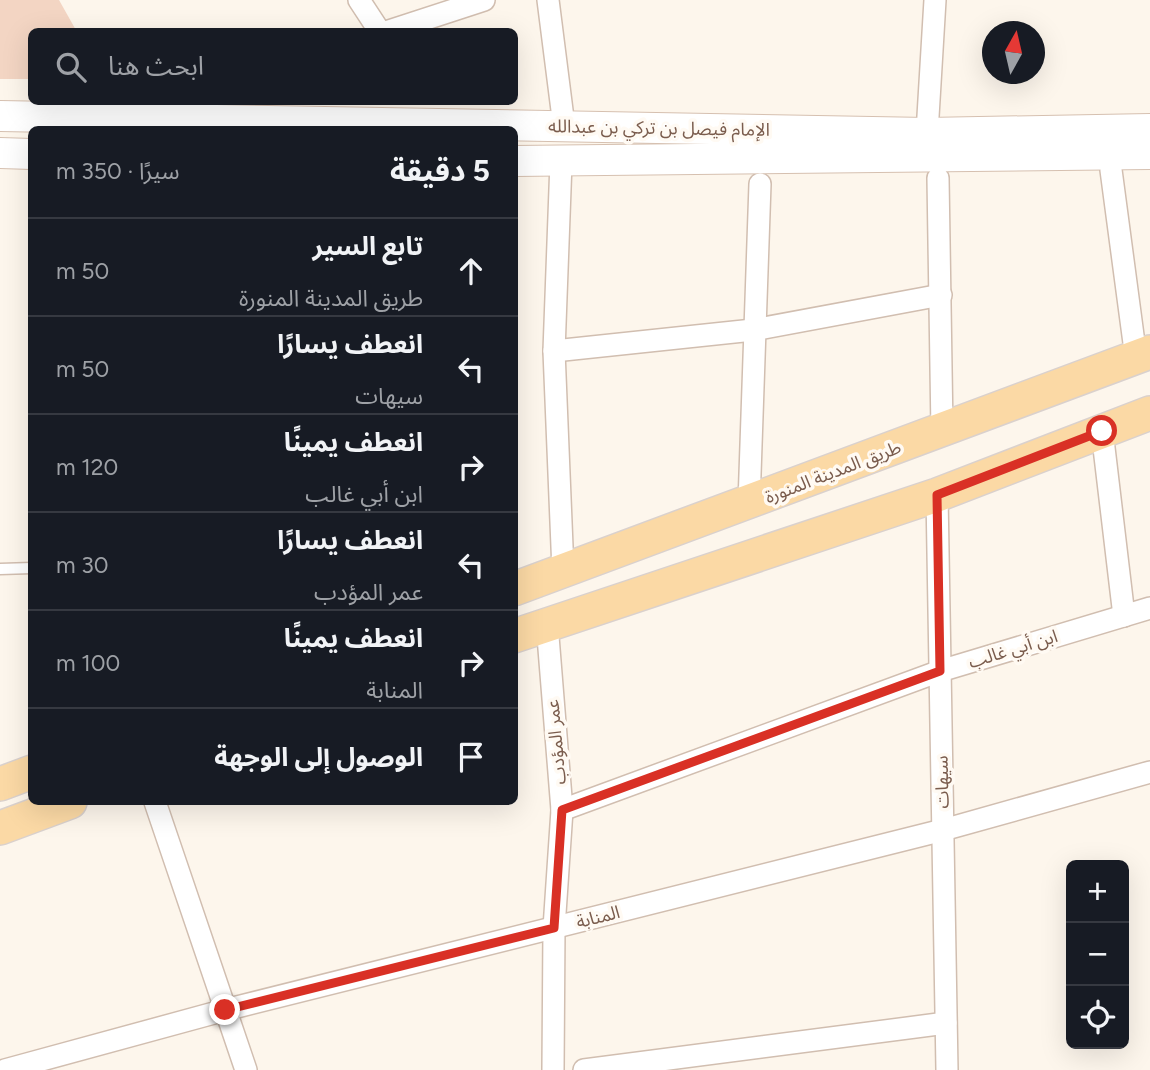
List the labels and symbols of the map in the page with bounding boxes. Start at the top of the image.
north arrow [982,21,1045,84]
street label: الإمام فيصل بن تركي بن عبدالله [548,115,770,144]
route start [1086,415,1117,446]
street label: طريق المدينة المنورة [762,436,904,508]
street label: ابن أبي غالب [966,625,1061,675]
street label: عمر المؤدب [541,699,571,785]
street label: سيهات [931,755,953,809]
street label: المنابة [574,901,622,933]
route end [209,994,240,1025]

